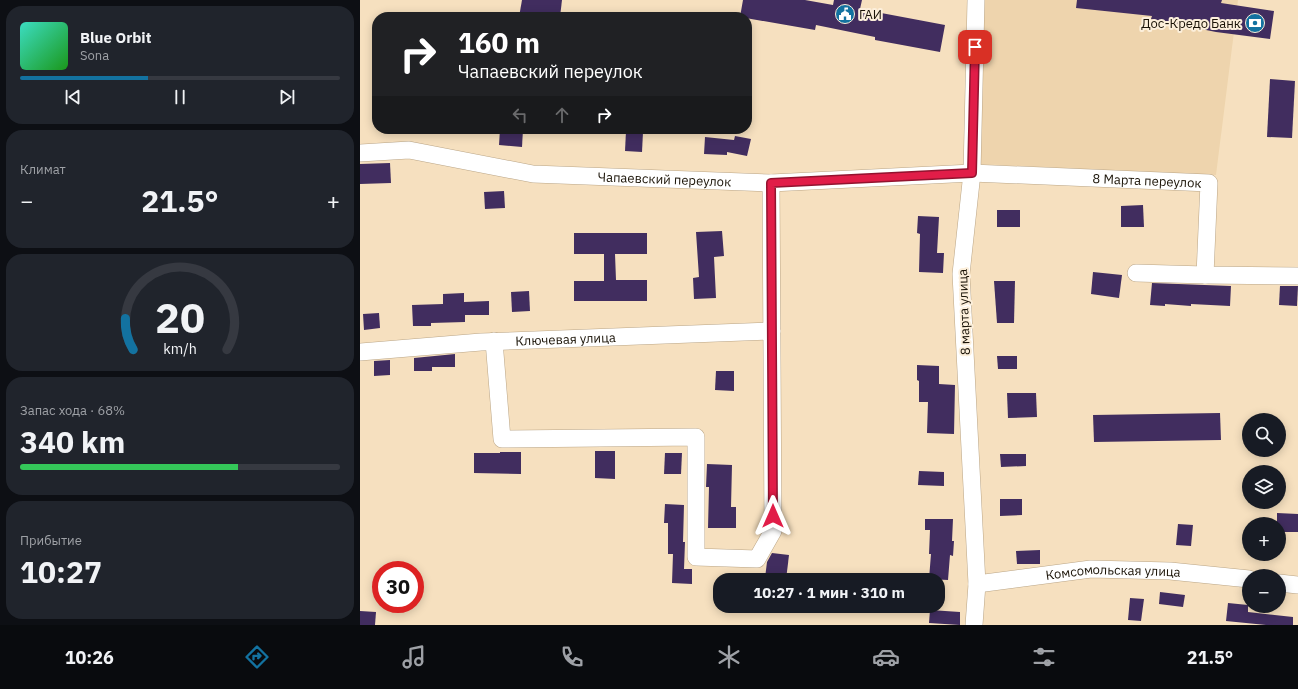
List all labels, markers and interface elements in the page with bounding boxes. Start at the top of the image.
public building icon: ГАИ [834,3,856,25]
place label: ГАИ [859,6,882,23]
bank icon: Дос-Кредо Банк [1244,12,1266,34]
place label: Дос-Кредо Банк [1141,15,1241,32]
text: 160 m [458,24,540,61]
text: Blue Orbit [80,28,151,47]
icon: right [392,28,444,80]
pin [958,30,992,64]
icon: arrive [964,36,986,58]
text: Sona [80,47,109,64]
text: Чапаевский переулок [458,60,643,83]
icon: previous [62,86,84,108]
icon: pause [169,86,191,108]
icon: next [276,86,298,108]
icon: left [509,104,531,126]
icon: ahead [551,104,573,126]
icon: right [593,104,615,126]
text: Климат [20,161,66,178]
street label: Чапаевский переулок [597,168,732,190]
street label: 8 Марта переулок [1092,170,1202,191]
text: 21.5° [141,181,219,220]
text: − [20,186,33,215]
text: + [327,186,340,215]
street label: 8 марта улица [954,269,974,355]
text: 20 [155,290,205,344]
street label: Ключевая улица [515,328,616,349]
text: km/h [163,339,197,358]
text: Запас хода · 68% [20,402,125,419]
map controls [1242,413,1286,613]
button: search [1242,413,1286,457]
text: 340 km [20,422,125,461]
button: layers [1242,465,1286,509]
position arrow [752,495,794,537]
button: + [1242,517,1286,561]
text: Прибытие [20,532,82,549]
text: 10:27 [20,552,102,591]
street label: Комсомольская улица [1045,560,1182,583]
speed limit sign: 30 [372,561,424,613]
button: − [1242,569,1286,613]
text: 10:27 · 1 мин · 310 m [753,583,905,602]
icon: directions [243,643,271,671]
icon: music [400,643,428,671]
icon: phone [558,643,586,671]
icon: climate [715,643,743,671]
icon: car [872,643,900,671]
icon: filters [1030,643,1058,671]
text: 10:26 [65,646,114,669]
text: 21.5° [1187,646,1233,669]

